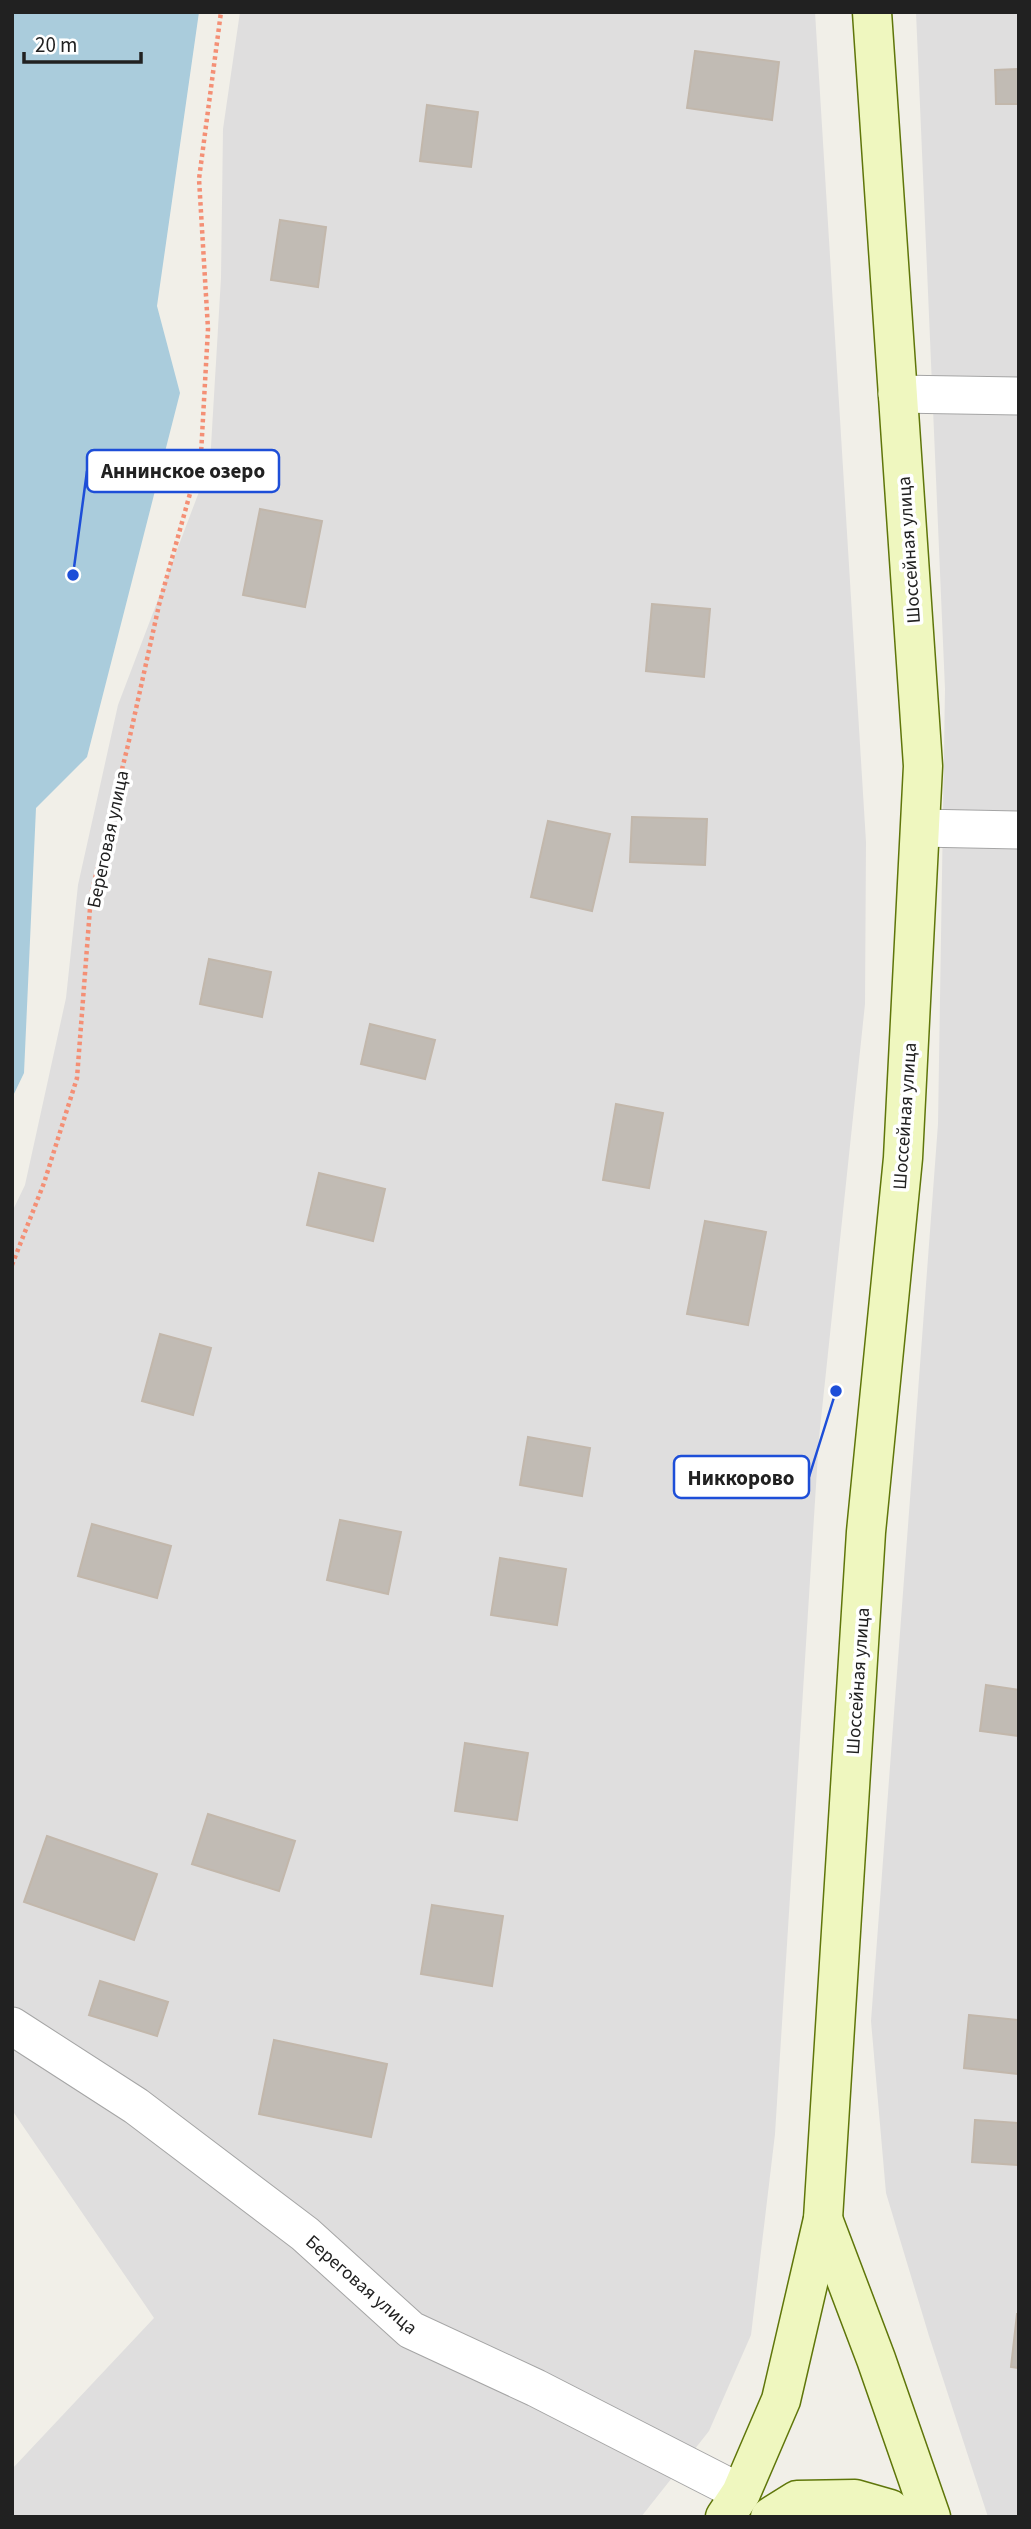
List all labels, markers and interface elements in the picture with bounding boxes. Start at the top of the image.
scale bar [24,21,142,65]
text: 20 m [35,30,77,60]
callout: Аннинское озеро [87,450,279,492]
text: Аннинское озеро [100,456,265,486]
street label: Шоссейная улица [891,475,928,624]
street label: Береговая улица [81,768,136,911]
street label: Шоссейная улица [887,1042,924,1191]
callout: Никкорово [674,1456,809,1498]
text: Никкорово [688,1463,794,1493]
street label: Шоссейная улица [840,1607,877,1756]
street label: Береговая улица [299,2229,423,2341]

